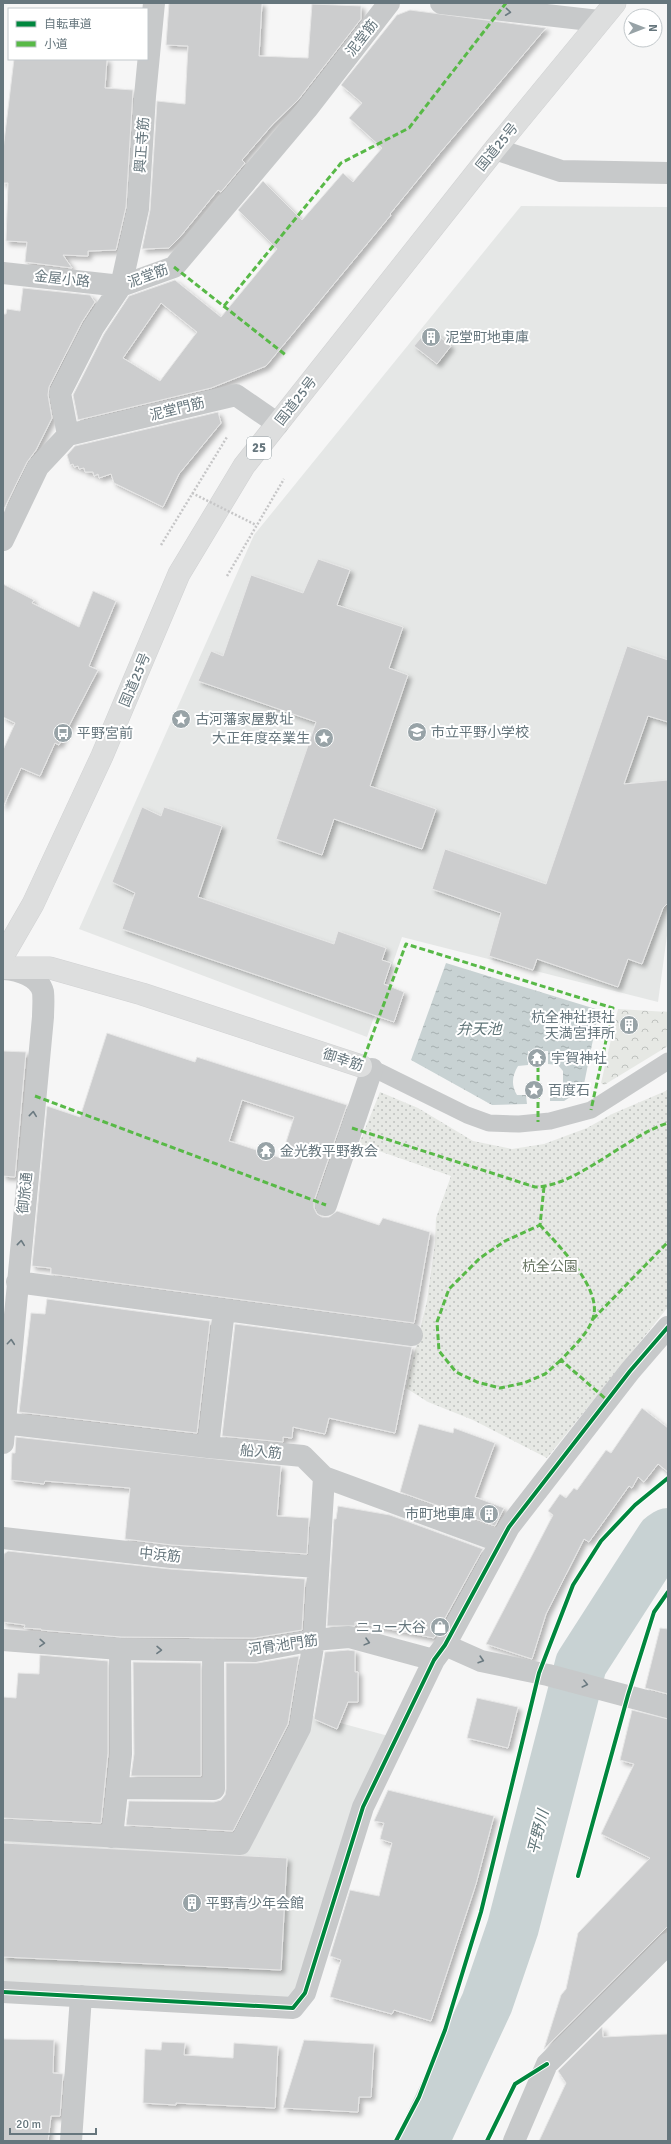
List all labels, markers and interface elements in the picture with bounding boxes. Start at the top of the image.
one-way arrow [505,7,511,16]
legend [8,8,148,60]
north arrow [623,8,663,48]
street label: 泥堂筋 [342,16,382,60]
text: 自転車道 [44,17,92,32]
text: N [646,24,659,32]
text: 小道 [44,37,68,52]
street label: 興正寺筋 [132,116,152,174]
street label: 国道25号 [472,119,522,175]
street label: 泥堂筋 [125,261,171,291]
street label: 金屋小路 [33,268,91,290]
building icon: 泥堂町地車庫 [420,326,442,348]
place label: 泥堂町地車庫 [445,329,529,346]
street label: 国道25号 [272,373,320,429]
street label: 泥堂門筋 [148,394,206,424]
road number: 25 [247,437,271,459]
street label: 国道25号 [116,650,154,710]
place icon: 古河藩家屋敷址 [170,708,192,730]
place label: 古河藩家屋敷址 [195,711,293,728]
school or university icon: 市立平野小学校 [406,721,428,743]
bus stop icon: 平野宮前 [52,722,74,744]
place label: 市立平野小学校 [431,724,529,741]
place label: 平野宮前 [77,725,133,742]
place icon: 大正年度卒業生 [313,727,335,749]
place label: 大正年度卒業生 [212,730,310,747]
place label: 杭全神社摂社 天満宮拝所 [531,1009,615,1042]
building icon: 杭全神社摂社 天満宮拝所 [618,1014,640,1036]
water label: 弁天池 [456,1020,503,1038]
street label: 御幸筋 [320,1045,366,1075]
temple icon: 宇賀神社 [526,1047,548,1069]
place label: 宇賀神社 [551,1050,607,1067]
place icon: 百度石 [523,1079,545,1101]
place label: 百度石 [548,1082,590,1099]
one-way arrow [29,1111,38,1117]
temple icon: 金光教平野教会 [255,1140,277,1162]
place label: 金光教平野教会 [280,1143,378,1160]
street label: 御旅通 [14,1171,36,1215]
one-way arrow [16,1240,25,1246]
park label: 杭全公園 [522,1258,578,1275]
one-way arrow [7,1339,16,1345]
street label: 船入筋 [239,1442,283,1462]
building icon: 市町地車庫 [478,1503,500,1525]
place label: 市町地車庫 [405,1506,475,1523]
street label: 中浜筋 [138,1544,182,1566]
shop icon: ニュー大谷 [429,1616,451,1638]
place label: ニュー大谷 [356,1619,426,1636]
street label: 河骨池門筋 [247,1632,319,1658]
one-way arrow [363,1637,370,1646]
one-way arrow [39,1639,45,1648]
one-way arrow [156,1645,162,1654]
one-way arrow [478,1655,485,1664]
one-way arrow [582,1680,589,1688]
water label: 平野川 [524,1806,553,1856]
building icon: 平野青少年会館 [181,1892,203,1914]
place label: 平野青少年会館 [206,1895,304,1912]
scale bar [10,2110,96,2136]
text: 20 m [16,2117,41,2132]

